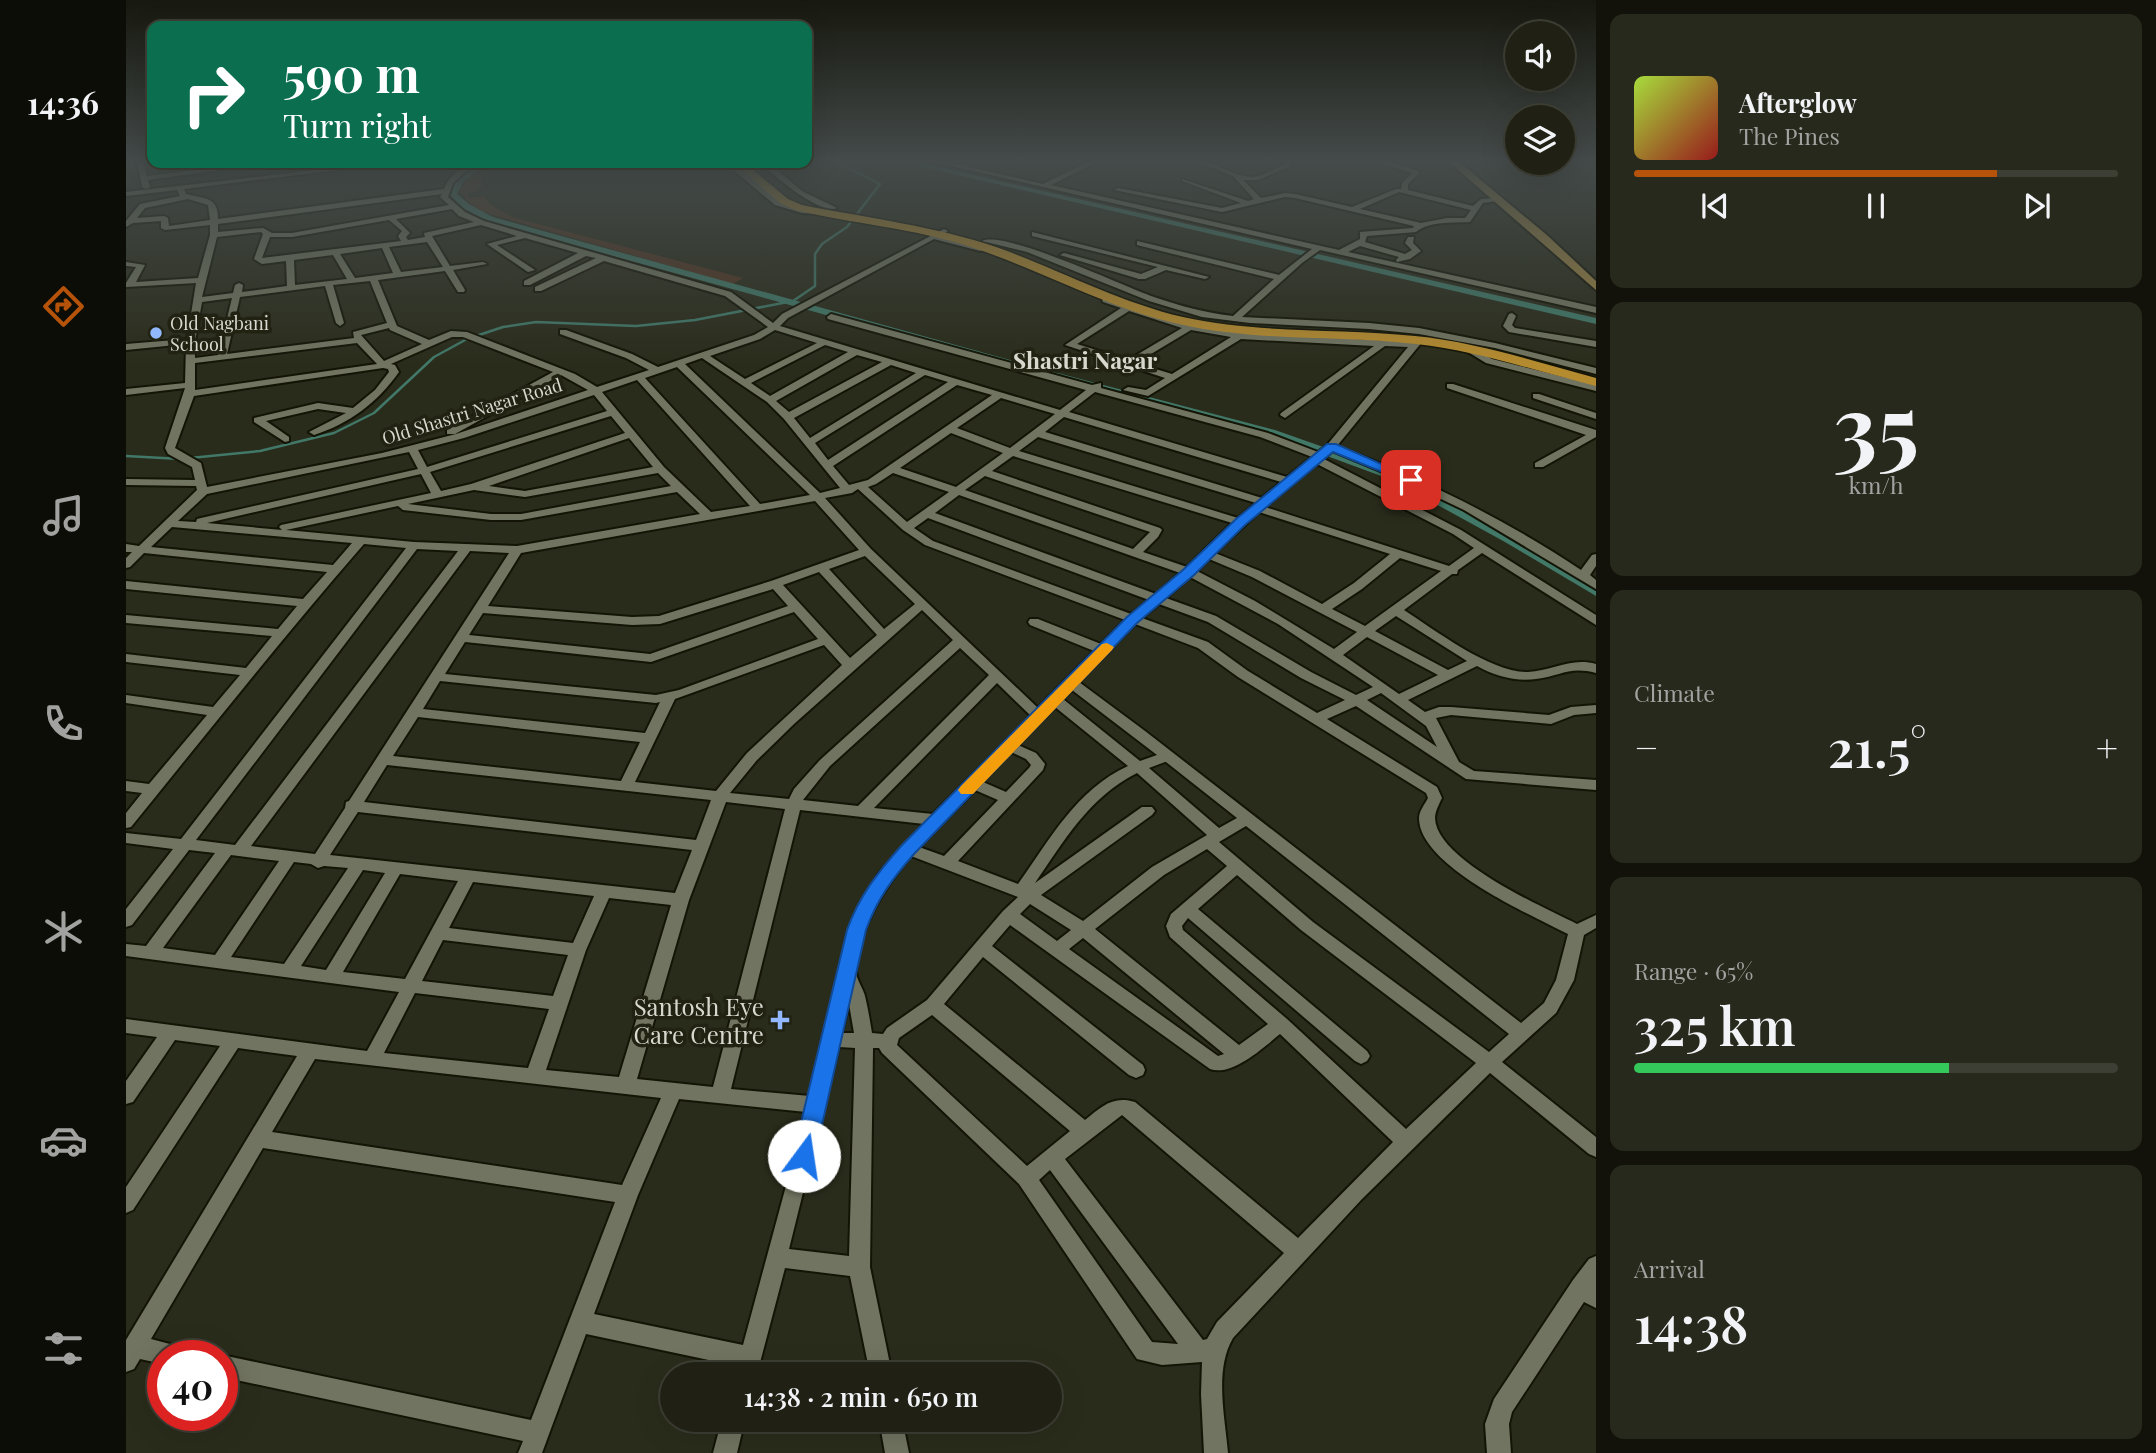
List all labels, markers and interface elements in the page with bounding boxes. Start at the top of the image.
map controls [1505,21,1575,175]
button: sound [1505,21,1575,91]
text: 590 m [283,40,420,105]
icon: right [168,49,259,140]
text: 14:36 [27,80,99,123]
text: Afterglow [1739,85,1857,120]
text: Turn right [283,103,431,146]
button: layers [1505,105,1575,175]
text: The Pines [1739,120,1840,151]
icon: previous [1696,187,1734,225]
icon: pause [1857,187,1895,225]
icon: next [2018,187,2056,225]
icon: directions [39,282,88,331]
place label: Old Nagbani School [170,311,269,356]
marker: Old Nagbani School [148,325,164,341]
district label: Shastri Nagar [1013,344,1157,375]
text: 35 [1833,363,1919,484]
street label: Old Shastri Nagar Road [379,372,566,450]
pin [1381,450,1441,510]
icon: arrive [1392,461,1430,499]
text: km/h [1848,469,1904,500]
icon: music [39,491,88,540]
text: Climate [1634,677,1715,708]
icon: phone [39,699,88,748]
text: 21.5° [1828,712,1927,781]
text: − [1634,721,1659,772]
text: + [2096,721,2118,772]
icon: climate [39,907,88,956]
text: Range · 65% [1634,955,1753,986]
place label: Santosh Eye Care Centre [633,990,764,1050]
text: 325 km [1634,990,1796,1059]
marker: Santosh Eye Care Centre [770,1010,790,1030]
icon: car [39,1116,88,1165]
position arrow [767,1119,841,1193]
text: Arrival [1634,1253,1705,1284]
text: 14:38 [1634,1288,1748,1357]
icon: filters [39,1324,88,1373]
speed limit sign: 40 [147,1340,238,1431]
text: 14:38 · 2 min · 650 m [744,1379,978,1414]

